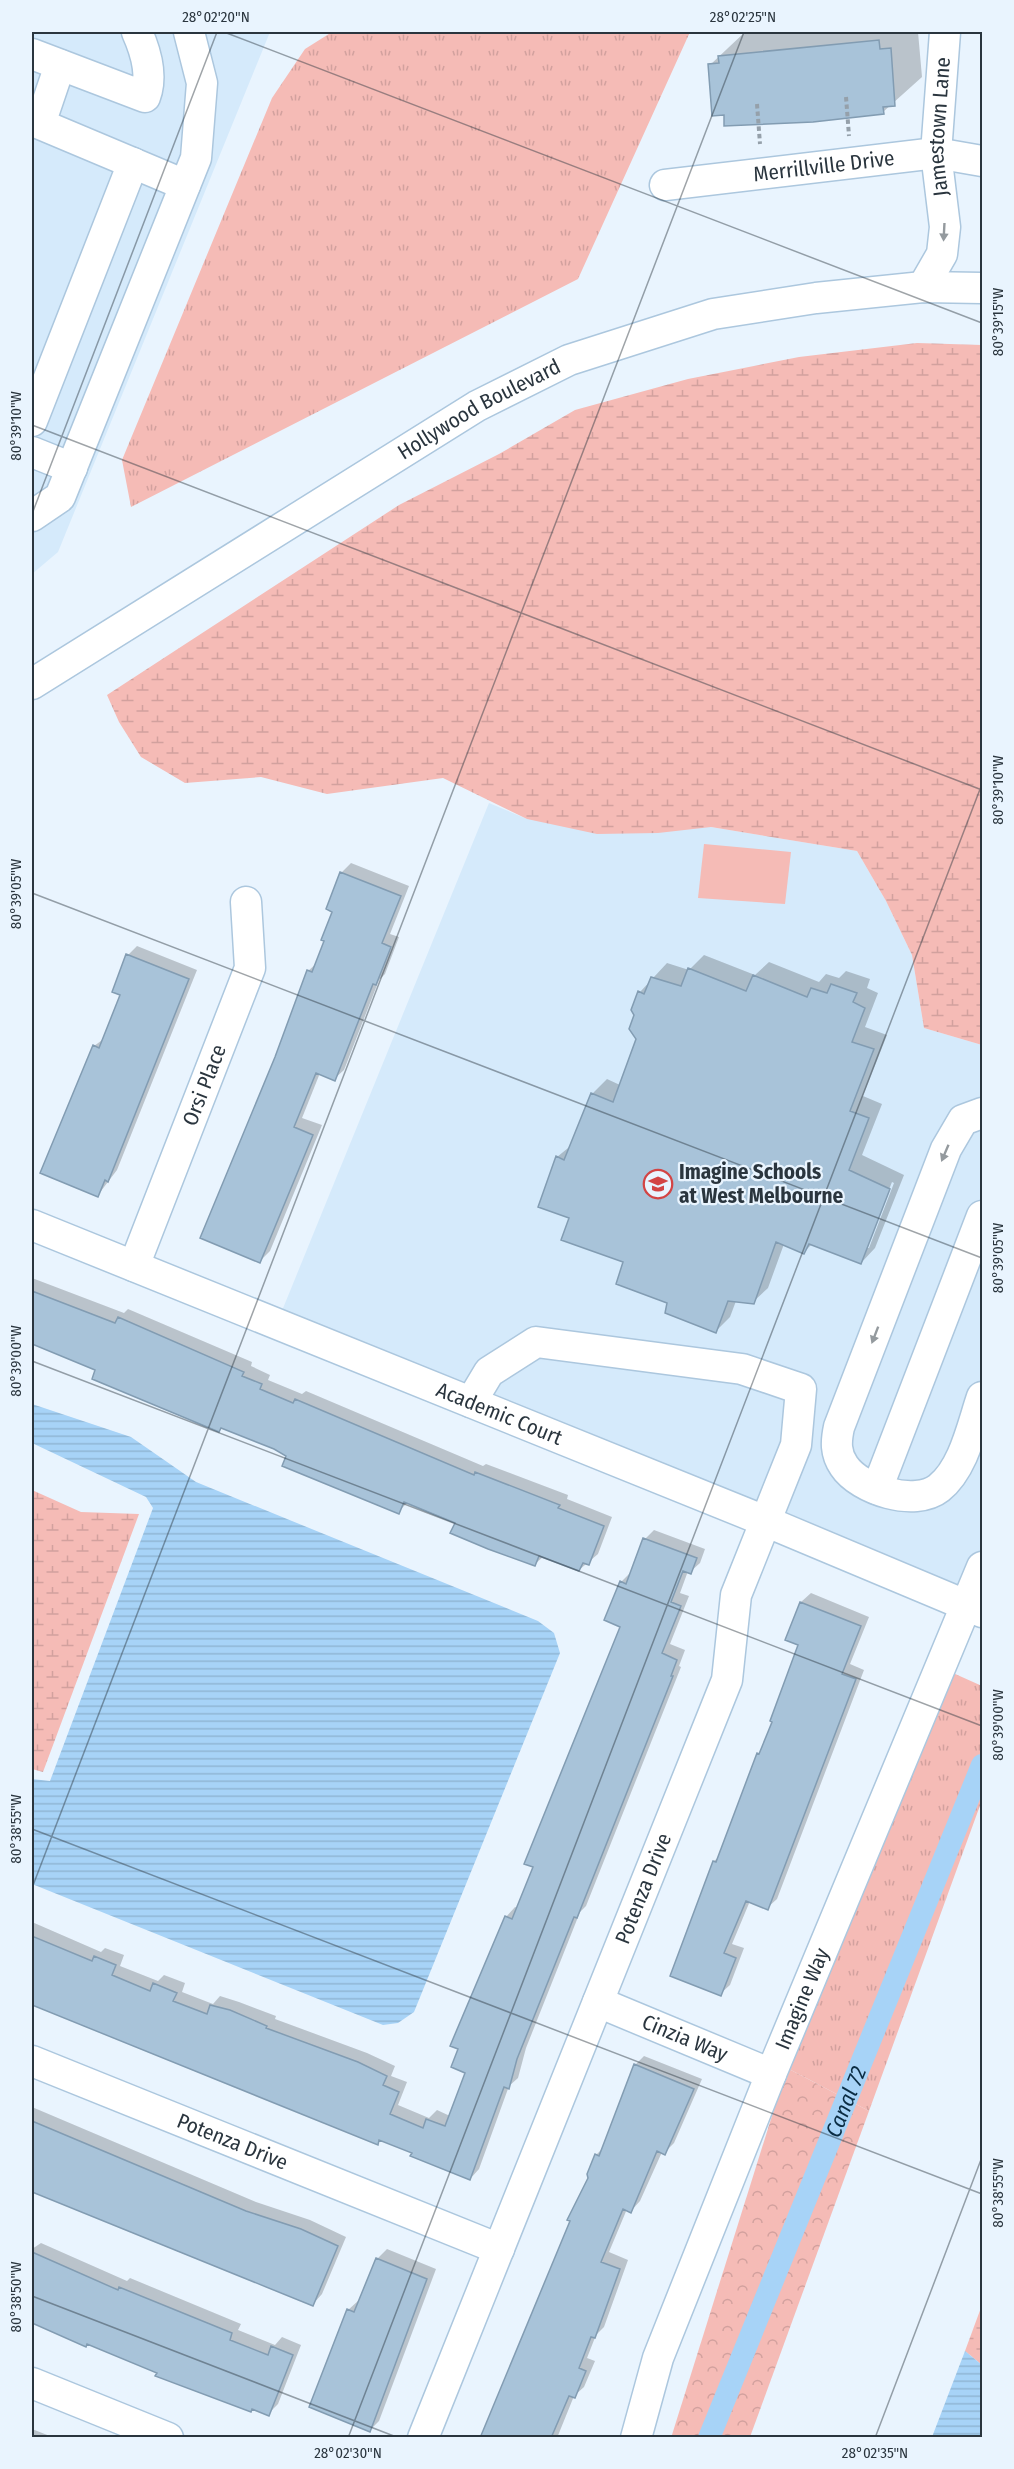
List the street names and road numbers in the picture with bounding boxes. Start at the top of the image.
street label: Jamestown Lane [923,56,956,198]
street label: Merrillville Drive [752,145,896,187]
street label: Hollywood Boulevard [393,353,565,465]
street label: Orsi Place [177,1041,232,1130]
street label: Academic Court [433,1377,566,1451]
street label: Potenza Drive [609,1829,677,1948]
street label: Imagine Way [770,1944,835,2054]
street label: Cinzia Way [638,2009,732,2068]
street label: Potenza Drive [173,2108,292,2176]

